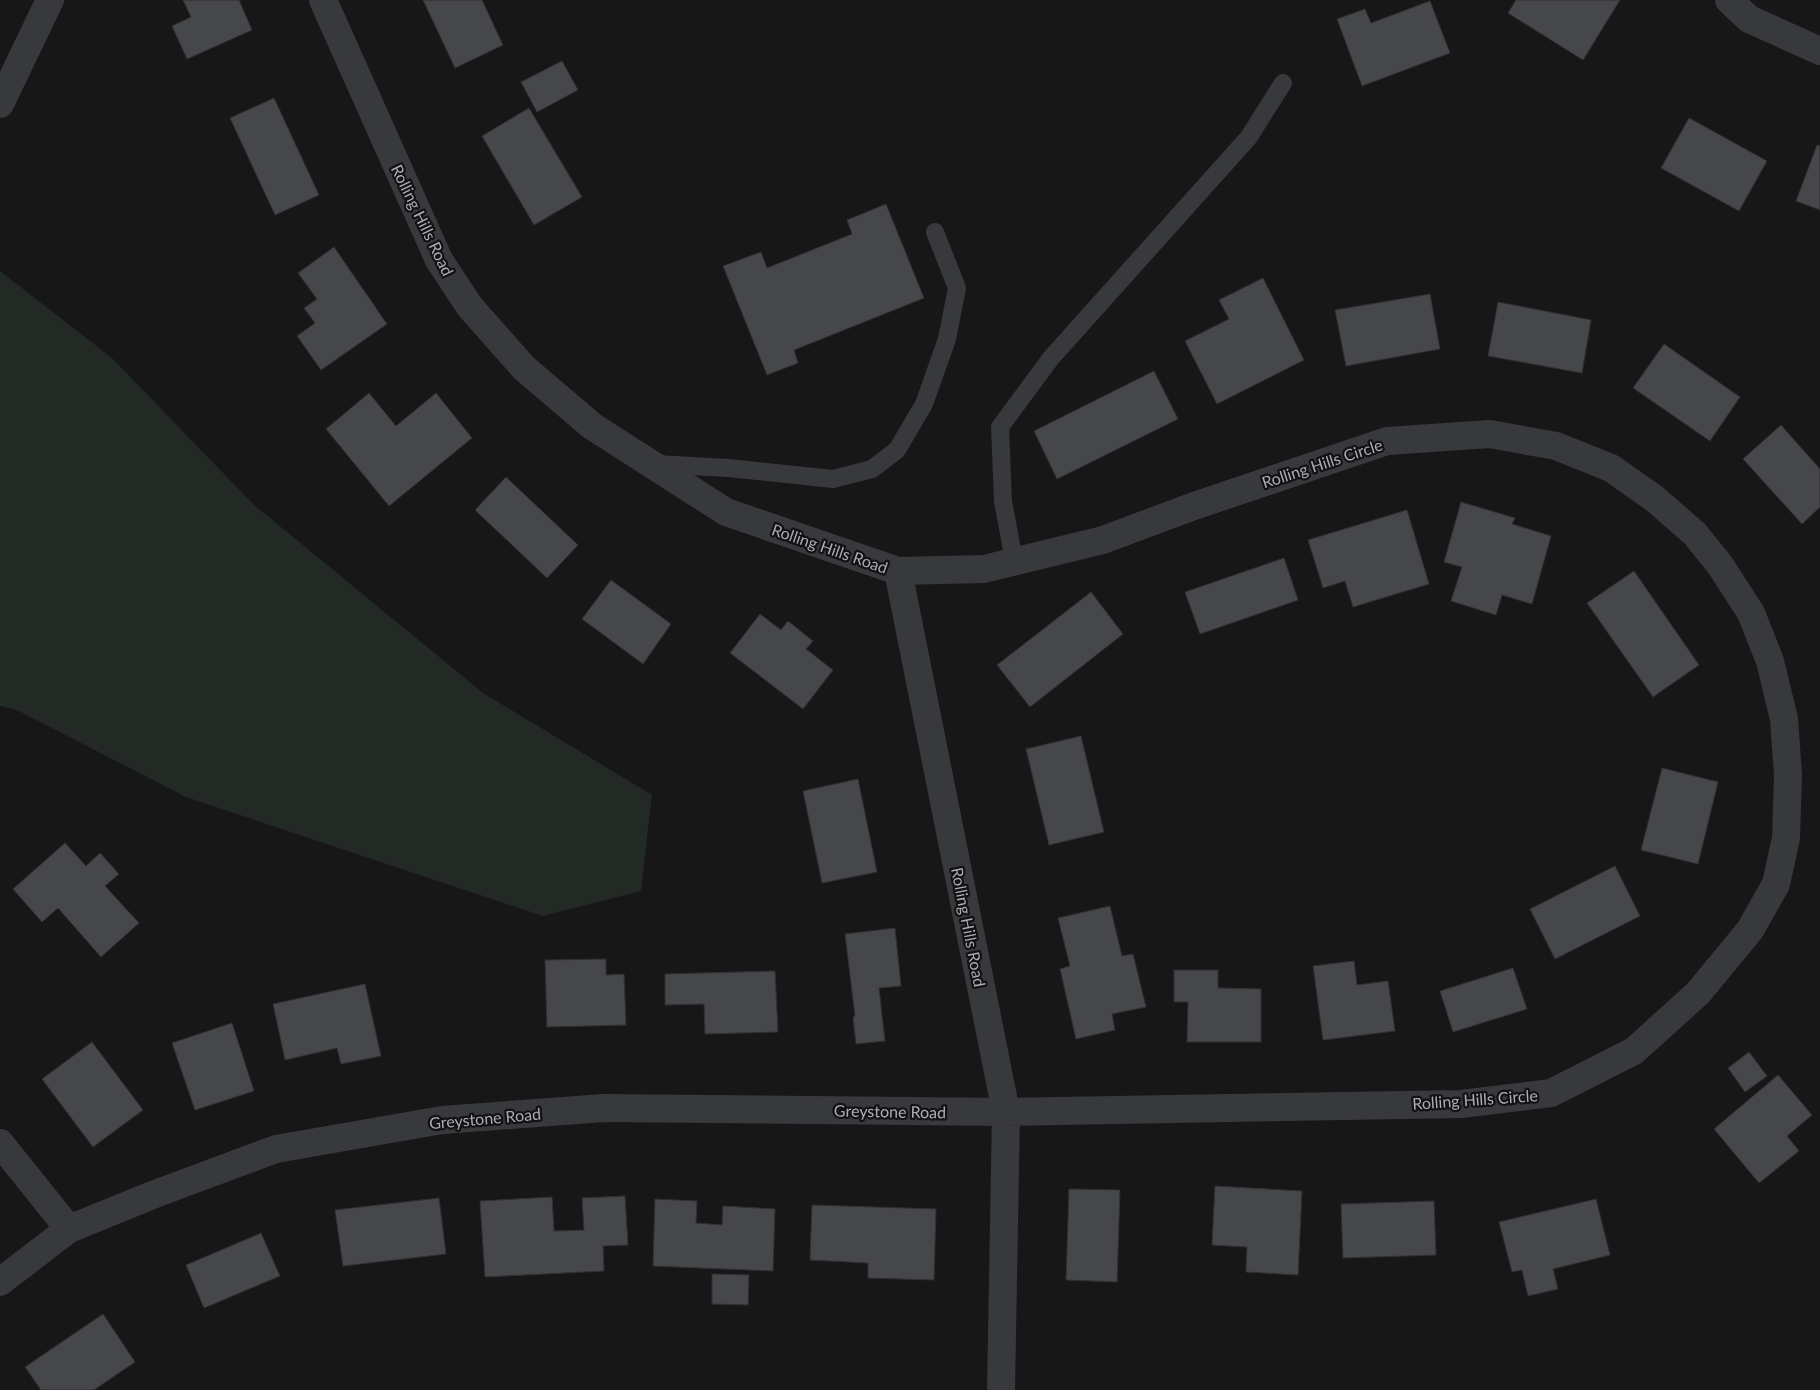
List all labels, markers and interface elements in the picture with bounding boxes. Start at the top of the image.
street label: Rolling Hills Road [388,161,458,279]
street label: Rolling Hills Circle [1259,435,1385,491]
street label: Rolling Hills Road [770,519,890,577]
street label: Rolling Hills Road [948,866,990,988]
street label: Rolling Hills Circle [1412,1085,1538,1113]
street label: Greystone Road [834,1101,946,1121]
street label: Greystone Road [428,1104,542,1132]

